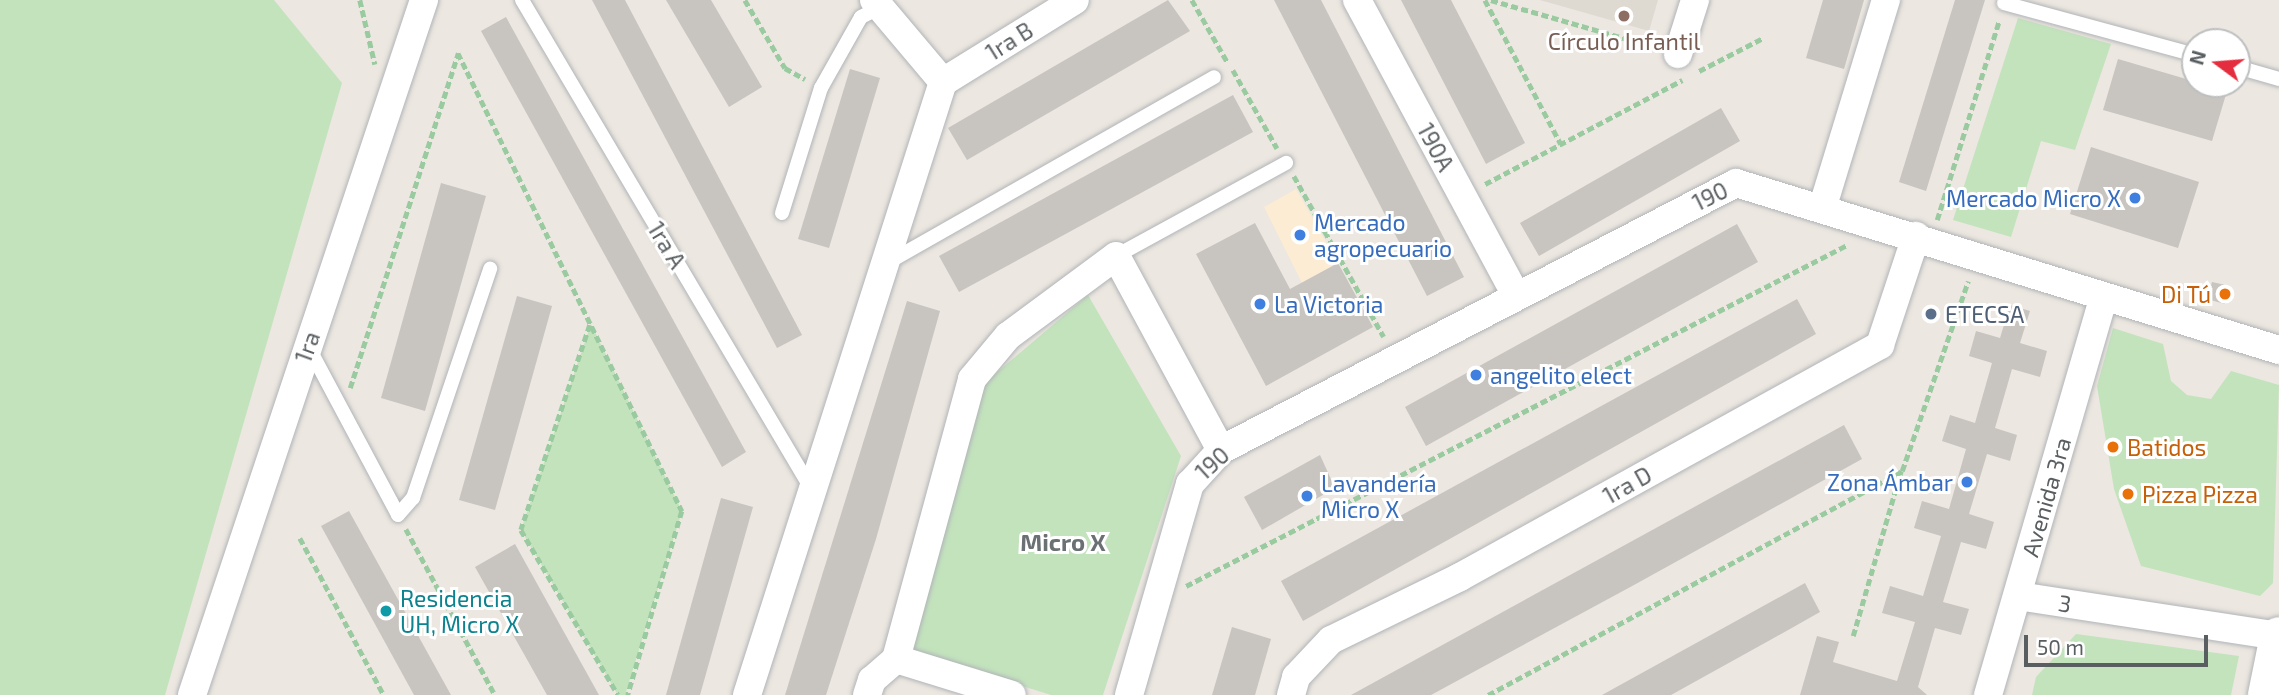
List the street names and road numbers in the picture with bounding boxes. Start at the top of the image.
street label: 1ra B [980,16,1038,66]
street label: 190A [1412,118,1460,176]
street label: 190 [1688,176,1732,216]
street label: 1ra A [642,216,692,274]
street label: 1ra [289,328,325,366]
street label: Avenida 3ra [2016,434,2076,560]
street label: 190 [1189,441,1235,485]
street label: 1ra D [1598,460,1656,510]
street label: 3 [2057,588,2073,618]

